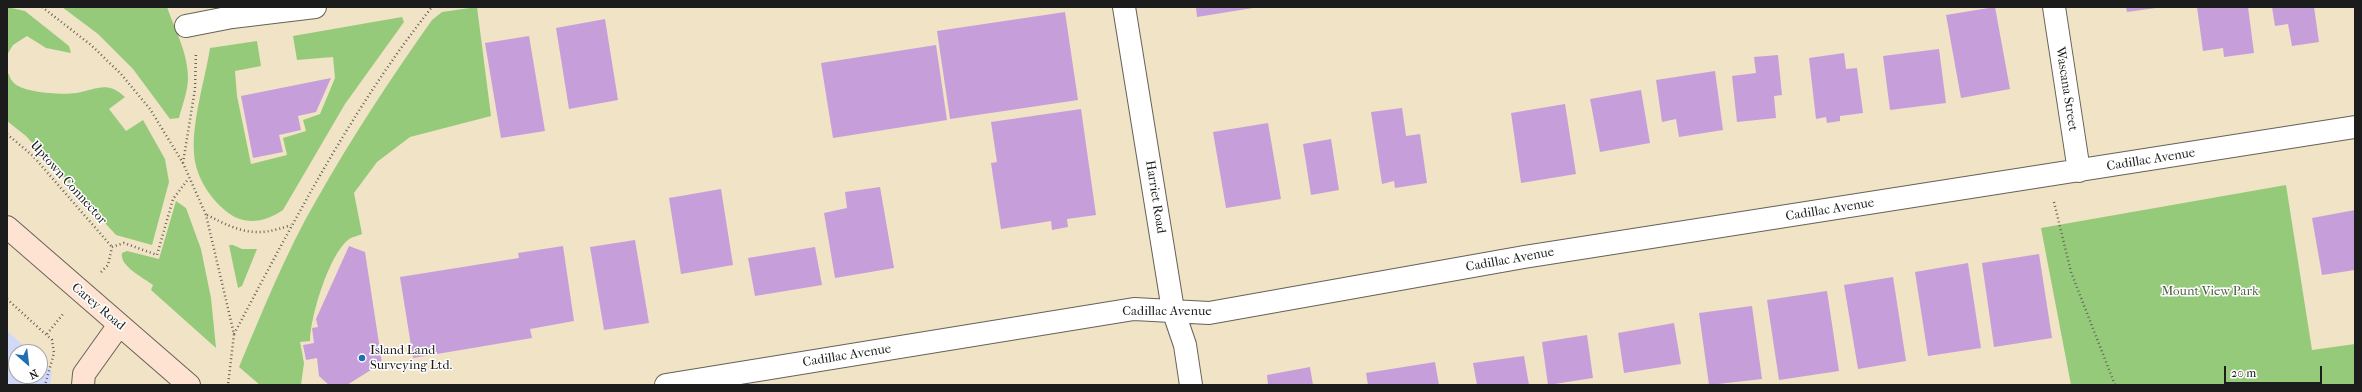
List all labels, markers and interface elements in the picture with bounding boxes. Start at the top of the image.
street label: Wascana Street [2052,46,2080,132]
street label: Uptown Connector [26,138,110,228]
street label: Cadillac Avenue [2106,145,2196,175]
street label: Harriet Road [1142,159,1168,235]
street label: Cadillac Avenue [1785,195,1875,225]
street label: Cadillac Avenue [1465,245,1555,275]
street label: Carey Road [68,280,128,334]
park label: Mount View Park [2161,284,2259,300]
street label: Cadillac Avenue [1122,304,1212,320]
street label: Cadillac Avenue [802,341,892,371]
place label: Island Land Surveying Ltd. [370,343,452,374]
north arrow [8,344,48,384]
marker: Island Land Surveying Ltd. [357,353,367,363]
scale bar [2226,358,2324,384]
text: N [27,366,40,382]
text: 20 m [2231,366,2256,380]

